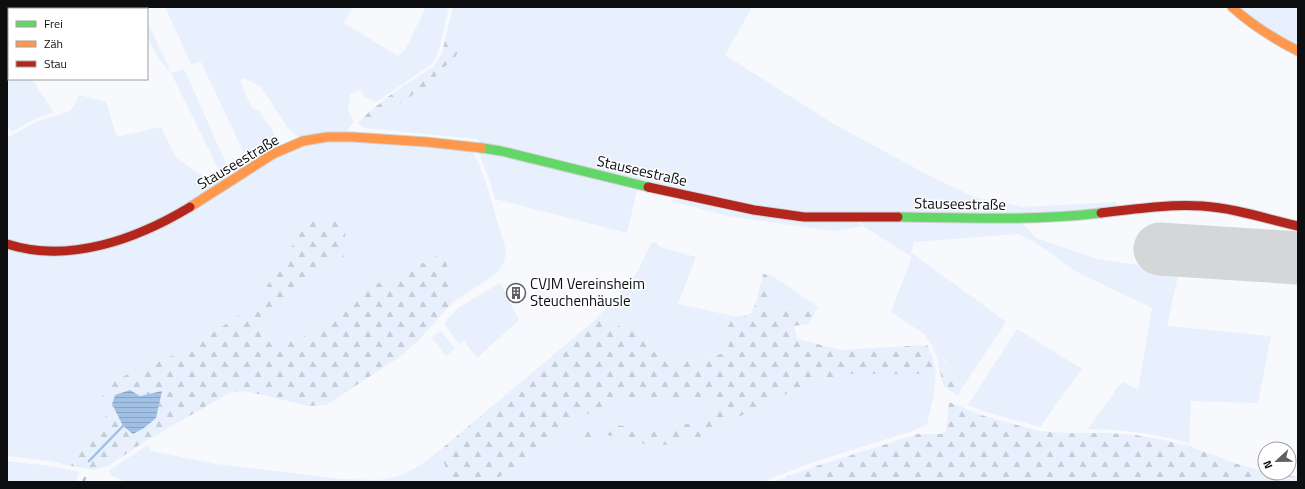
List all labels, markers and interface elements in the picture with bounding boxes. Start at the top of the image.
legend [8,8,148,80]
text: Frei [44,14,63,33]
text: Zäh [44,34,63,53]
text: Stau [44,54,67,73]
street label: Stauseestraße [192,128,283,195]
street label: Stauseestraße [595,149,690,192]
street label: Stauseestraße [914,191,1006,216]
place label: CVJM Vereinsheim Steuchenhäusle [530,272,645,312]
building icon: CVJM Vereinsheim Steuchenhäusle [505,282,527,304]
north arrow [1257,441,1297,481]
text: N [1259,458,1277,471]

